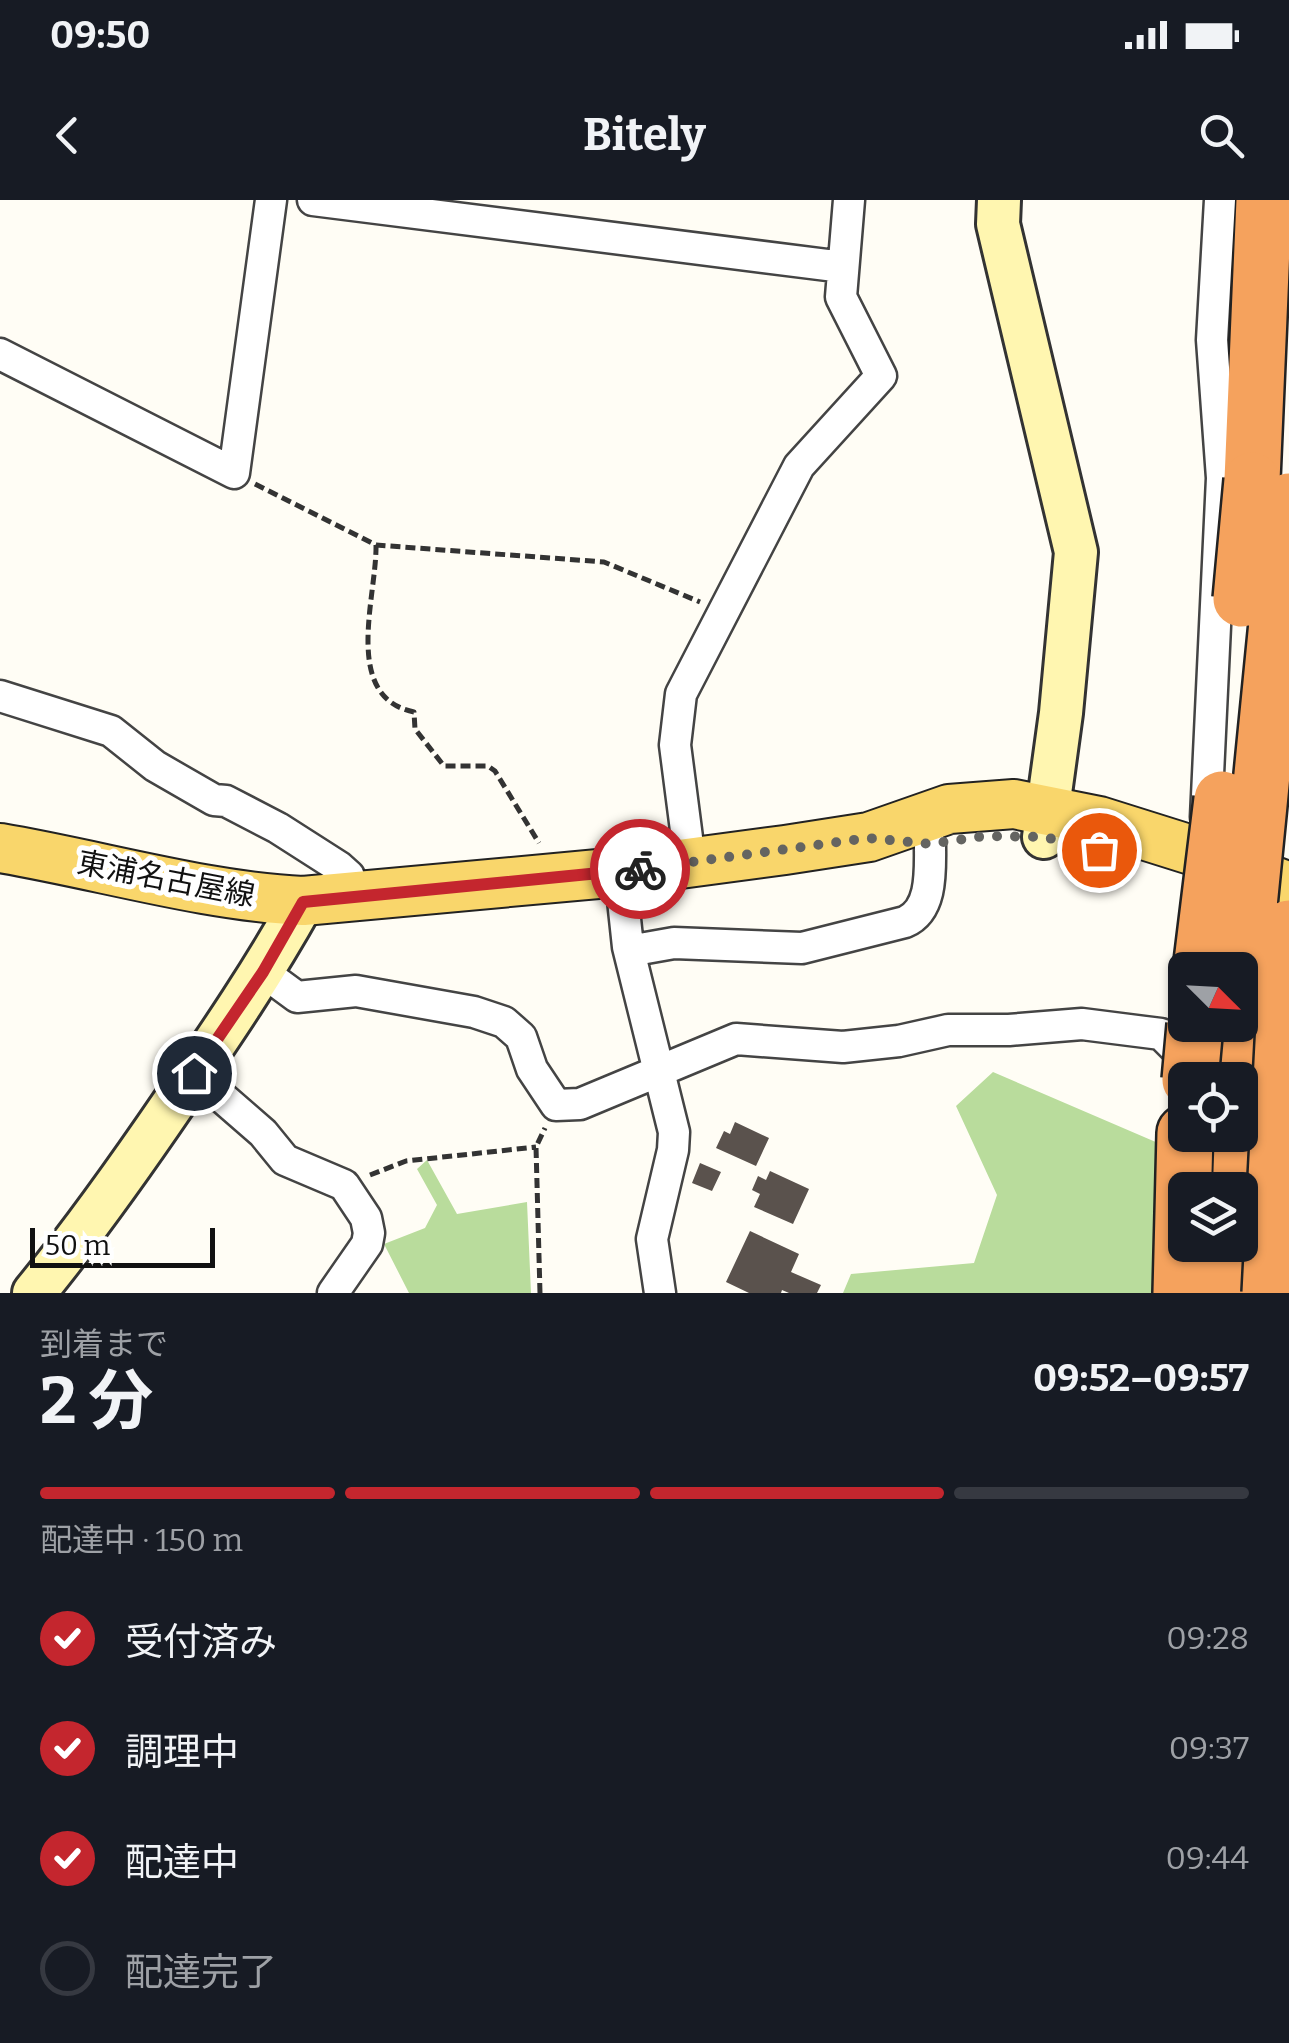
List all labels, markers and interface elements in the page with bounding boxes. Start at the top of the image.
text: 09:50 [50,12,150,58]
icon: back [40,108,95,163]
text: Bitely [583,108,706,162]
icon: search [1194,108,1249,163]
pin [1057,808,1142,893]
courier [590,819,690,919]
icon: bag [1072,823,1127,878]
icon: bike [613,842,668,897]
street label: 東浦名古屋線 [74,844,258,914]
north arrow [1168,952,1258,1042]
map controls [1168,952,1258,1262]
pin [152,1031,237,1116]
icon: home [167,1046,222,1101]
button: locate [1168,1062,1258,1152]
button: layers [1168,1172,1258,1262]
scale bar [30,1223,215,1268]
text: 50 m [45,1229,110,1262]
text: 到着まで [40,1325,168,1363]
text: 09:52–09:57 [1033,1355,1249,1401]
text: 2 分 [40,1362,153,1440]
text: 配達中 · 150 m [40,1521,243,1559]
icon: check [40,1611,95,1666]
text: 受付済み [125,1619,277,1665]
text: 09:28 [1166,1619,1249,1657]
icon: check [40,1721,95,1776]
text: 調理中 [125,1729,239,1775]
text: 09:37 [1169,1729,1249,1767]
icon: check [40,1831,95,1886]
text: 配達中 [125,1839,239,1885]
text: 09:44 [1165,1839,1249,1877]
text: 配達完了 [125,1949,277,1995]

